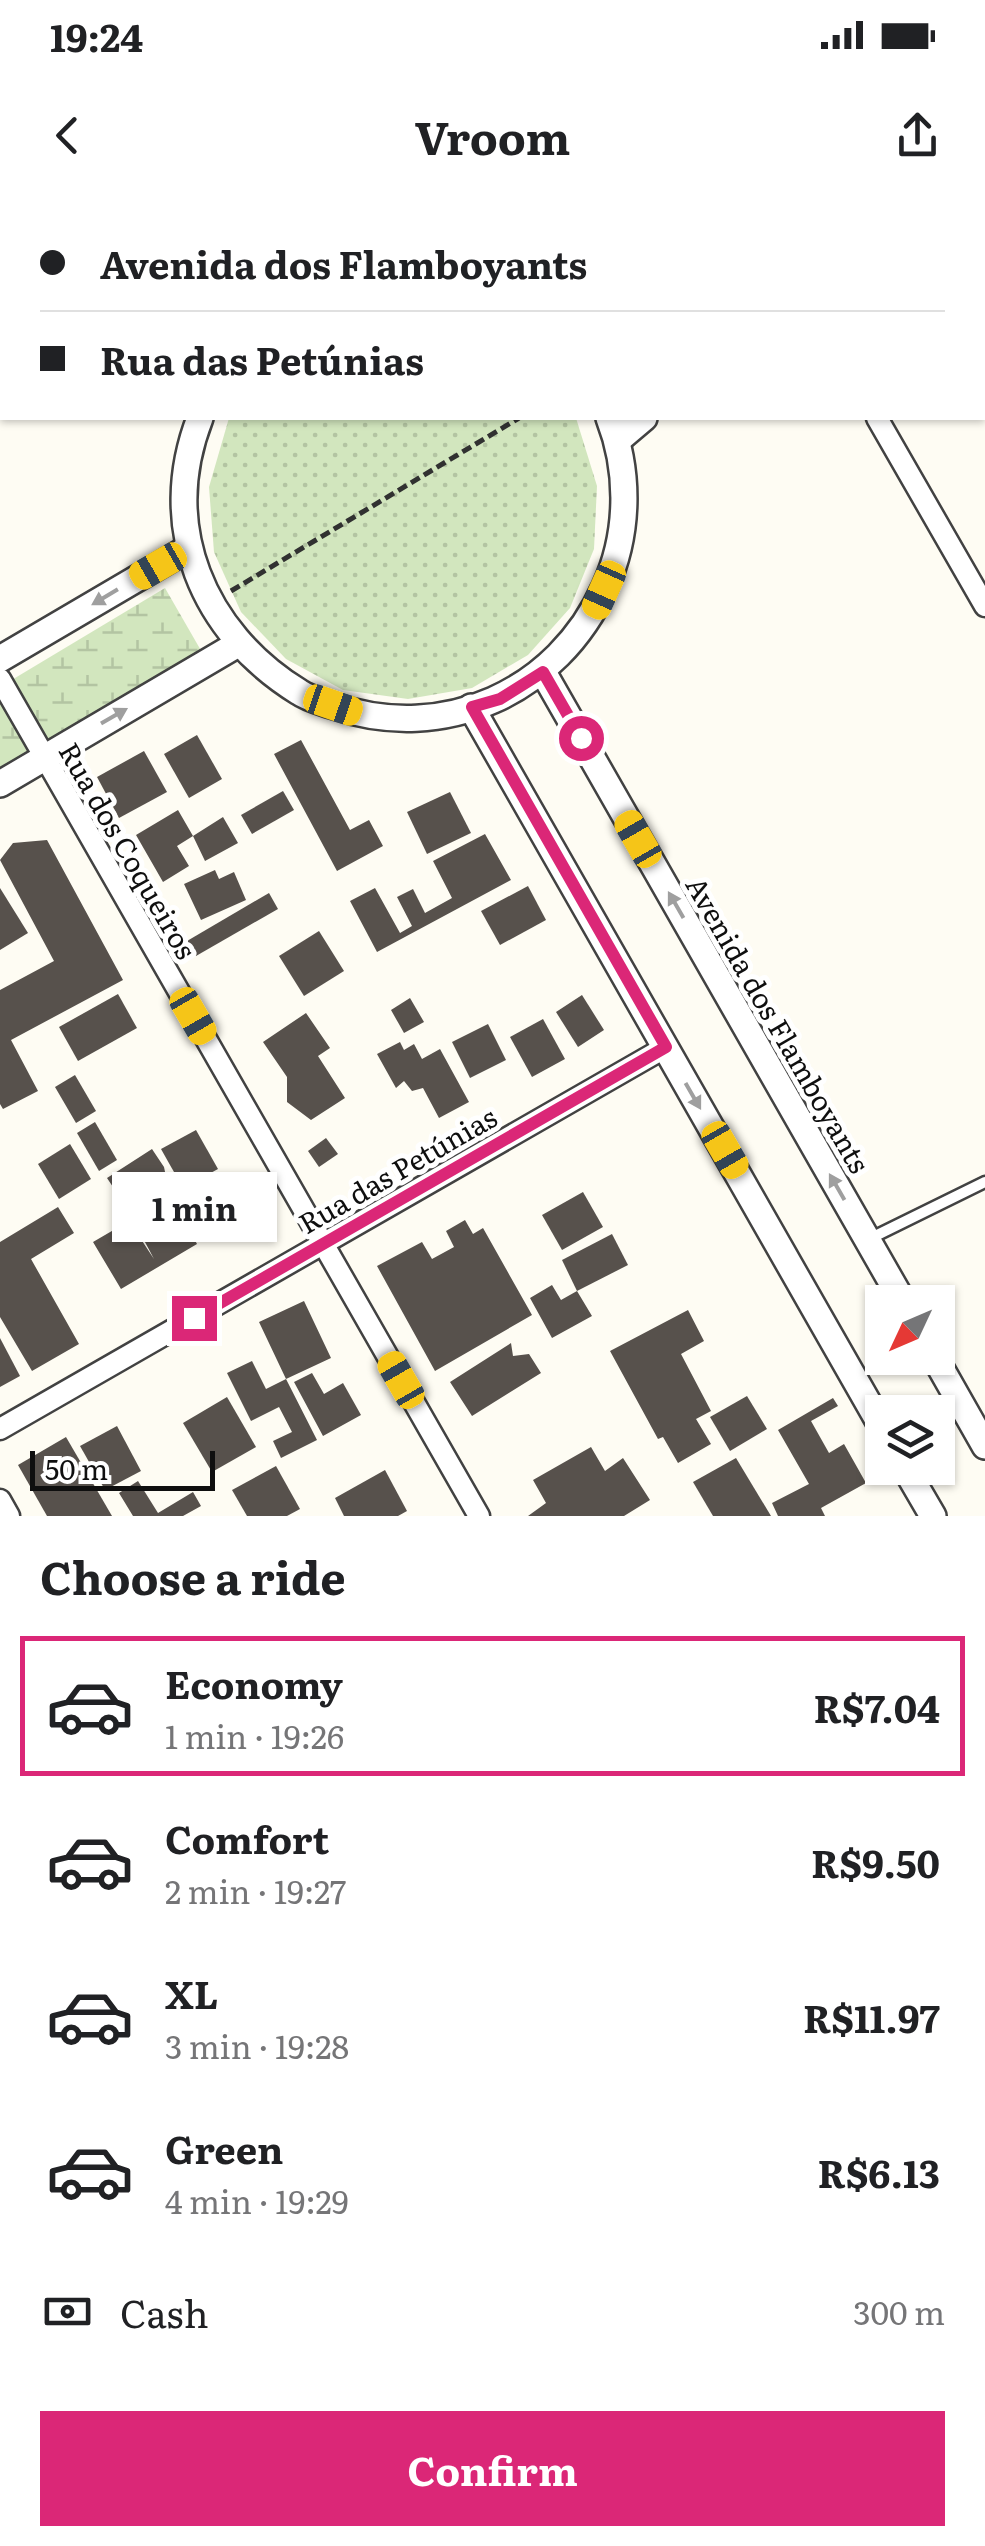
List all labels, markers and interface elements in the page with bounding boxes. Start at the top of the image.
text: 19:24 [50,7,143,64]
text: Vroom [415,102,570,169]
icon: back [40,108,95,163]
icon: share [890,108,945,163]
text: Avenida dos Flamboyants [100,234,587,291]
text: Rua das Petúnias [100,330,424,387]
car [125,538,191,594]
car [578,556,630,624]
one-way arrow [91,588,119,606]
car [300,681,366,729]
one-way arrow [100,708,128,725]
route start [559,716,604,761]
street label: Rua dos Coqueiros [50,734,208,966]
car [610,806,666,872]
street label: Avenida dos Flamboyants [677,868,881,1180]
one-way arrow [668,891,686,919]
car [165,983,221,1049]
one-way arrow [684,1082,702,1110]
street label: Rua das Petúnias [290,1095,504,1243]
car [697,1117,753,1183]
callout: 1 min [111,1173,276,1243]
one-way arrow [829,1173,846,1202]
text: 1 min [152,1183,237,1231]
north arrow [865,1285,955,1375]
map controls [865,1285,955,1485]
route end [172,1296,217,1341]
car [373,1347,429,1413]
button: layers [865,1395,955,1485]
scale bar [30,1446,215,1490]
text: 50 m [45,1447,108,1489]
text: Choose a ride [40,1542,346,1609]
text: Economy [165,1654,343,1711]
icon: car [45,1661,135,1751]
text: R$7.04 [814,1678,940,1735]
text: 1 min · 19:26 [165,1711,344,1759]
text: Comfort [165,1809,329,1866]
icon: car [45,1816,135,1906]
text: R$9.50 [811,1833,940,1890]
text: 2 min · 19:27 [165,1866,346,1914]
text: XL [165,1964,218,2021]
icon: car [45,1971,135,2061]
text: R$11.97 [803,1988,940,2045]
text: 3 min · 19:28 [165,2021,349,2069]
text: Green [165,2119,283,2176]
icon: car [45,2126,135,2216]
text: R$6.13 [817,2143,940,2200]
text: 4 min · 19:29 [165,2176,348,2224]
text: Cash [120,2283,209,2340]
icon: cash [40,2284,95,2339]
text: 300 m [853,2287,945,2335]
button: Confirm [40,2411,945,2526]

